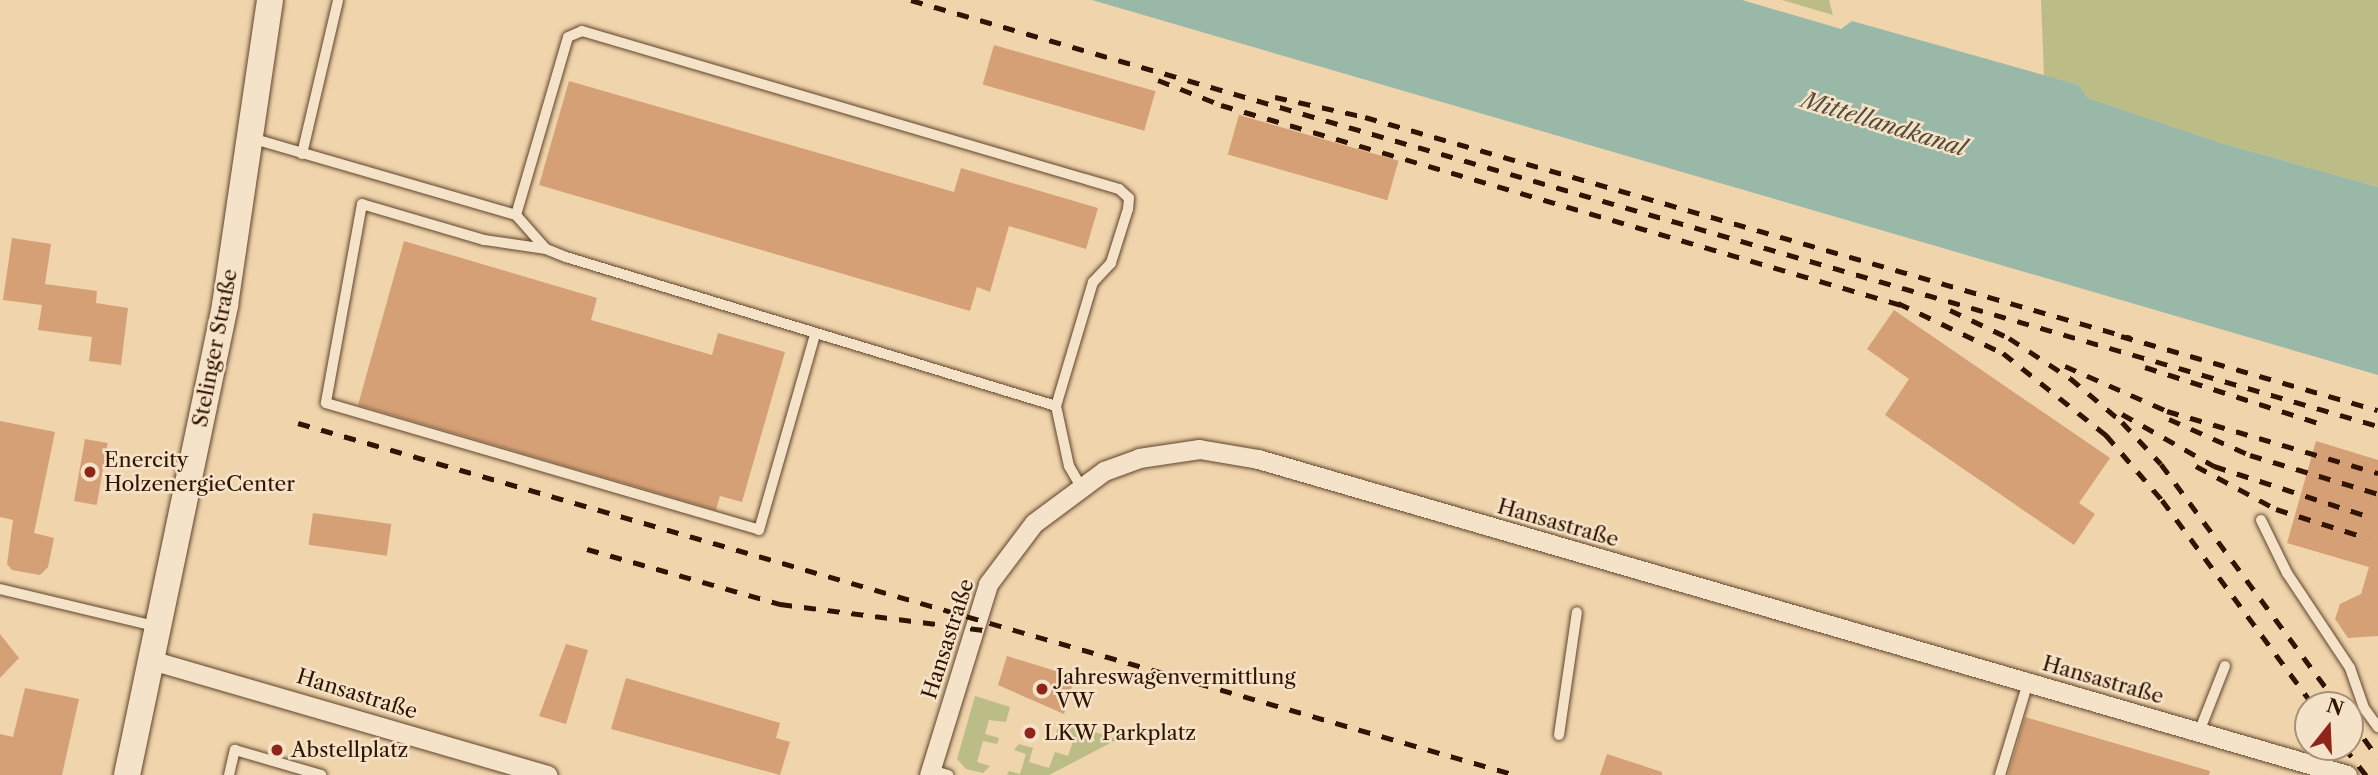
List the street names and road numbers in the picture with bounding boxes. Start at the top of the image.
street label: Stelinger Straße [187,267,243,429]
street label: Hansastraße [1494,494,1622,552]
street label: Hansastraße [917,576,979,702]
street label: Hansastraße [2039,651,2167,709]
street label: Hansastraße [294,664,420,724]

